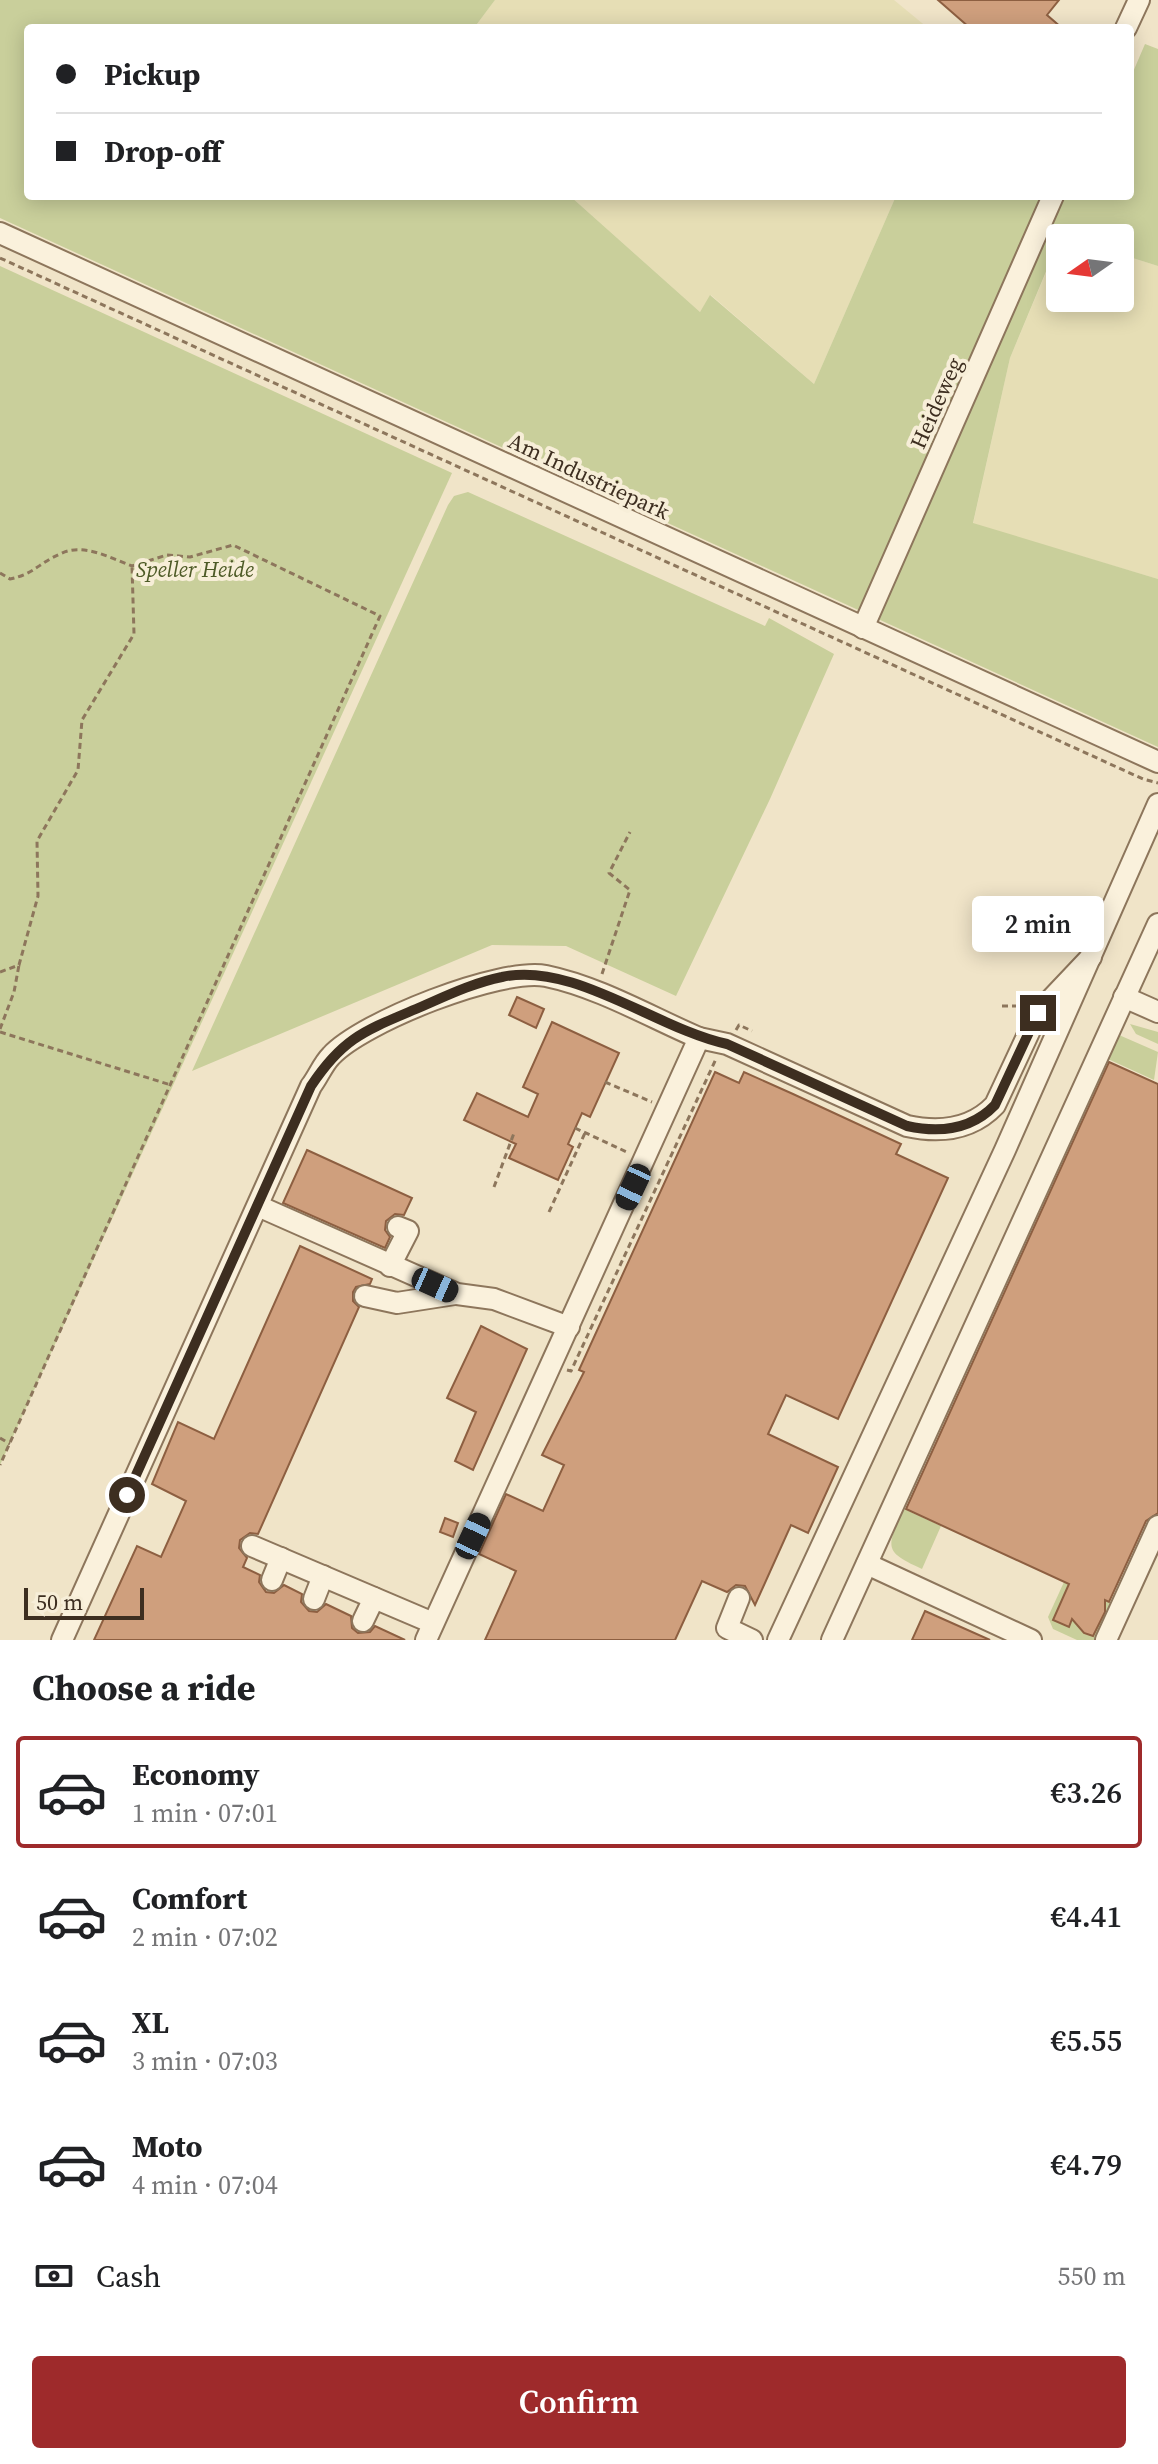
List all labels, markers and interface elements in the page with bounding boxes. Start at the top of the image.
text: Pickup [104,54,200,95]
text: Drop-off [104,131,222,172]
north arrow [1046,224,1134,312]
map controls [1046,224,1134,312]
street label: Heideweg [903,353,969,453]
street label: Am Industriepark [503,425,675,527]
park label: Speller Heide [136,554,254,584]
callout: 2 min [972,897,1104,953]
text: 2 min [1005,906,1071,942]
route end [1020,995,1056,1031]
car [612,1160,654,1214]
car [408,1264,462,1306]
route start [109,1477,145,1513]
car [452,1509,494,1563]
scale bar [24,1584,144,1620]
text: 50 m [36,1587,83,1617]
text: Choose a ride [32,1663,255,1712]
text: Economy [132,1754,260,1795]
icon: car [36,1756,108,1828]
text: €3.26 [1051,1772,1122,1813]
text: 1 min · 07:01 [132,1795,278,1831]
text: Comfort [132,1878,247,1919]
icon: car [36,1880,108,1952]
text: €4.41 [1051,1896,1122,1937]
text: 2 min · 07:02 [132,1919,278,1955]
text: XL [132,2002,169,2043]
icon: car [36,2004,108,2076]
text: €5.55 [1051,2020,1122,2061]
text: 3 min · 07:03 [132,2043,278,2079]
text: Moto [132,2126,203,2167]
icon: car [36,2128,108,2200]
text: €4.79 [1051,2144,1122,2185]
text: 4 min · 07:04 [132,2167,278,2203]
icon: cash [32,2254,76,2298]
text: Cash [96,2256,161,2297]
text: 550 m [1058,2258,1126,2294]
button: Confirm [32,2356,1126,2448]

